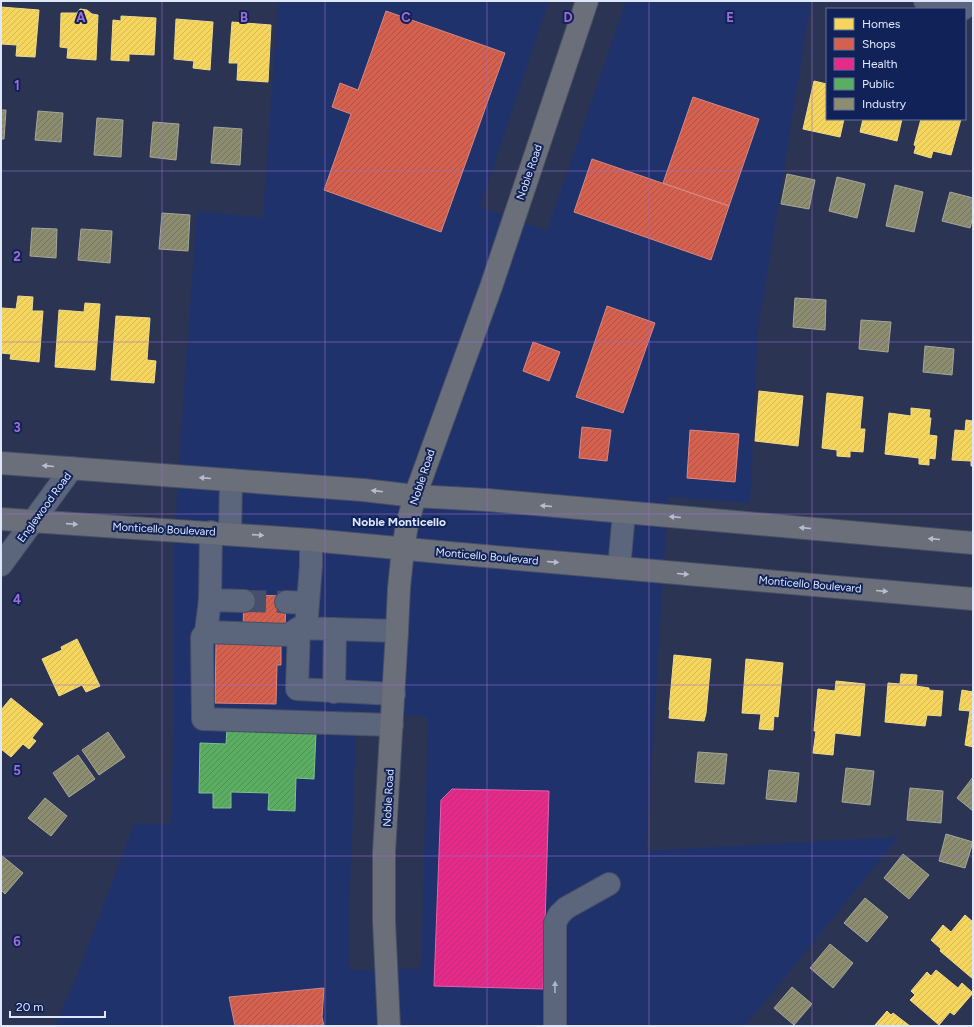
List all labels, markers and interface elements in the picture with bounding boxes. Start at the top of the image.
legend [826,8,966,120]
text: A [76,10,86,25]
text: B [240,10,248,25]
text: C [401,10,411,25]
text: D [563,10,573,25]
text: E [726,10,734,25]
text: Homes [862,17,901,31]
text: Shops [862,37,896,51]
text: Health [862,57,898,71]
text: Public [862,77,895,91]
text: 1 [14,78,20,93]
text: Industry [862,97,907,111]
street label: Noble Road [514,143,545,202]
text: 2 [13,249,21,264]
text: 3 [13,420,21,435]
street label: Noble Road [407,448,438,507]
one-way arrow [42,463,54,470]
street label: Englewood Road [15,470,74,545]
one-way arrow [199,475,211,482]
one-way arrow [371,488,383,494]
one-way arrow [540,502,552,509]
one-way arrow [669,513,681,520]
district label: Noble Monticello [352,515,446,529]
one-way arrow [66,520,78,527]
street label: Monticello Boulevard [112,520,216,539]
one-way arrow [799,524,811,531]
one-way arrow [252,532,264,539]
one-way arrow [928,536,940,542]
street label: Monticello Boulevard [435,546,539,567]
one-way arrow [547,558,559,565]
one-way arrow [677,570,689,577]
street label: Monticello Boulevard [758,574,862,595]
one-way arrow [876,587,888,594]
text: 4 [13,592,21,607]
text: 5 [13,763,21,778]
street label: Noble Road [380,769,397,827]
text: 6 [13,934,21,949]
one-way arrow [551,981,558,993]
scale bar [10,993,105,1019]
text: 20 m [16,1000,44,1014]

